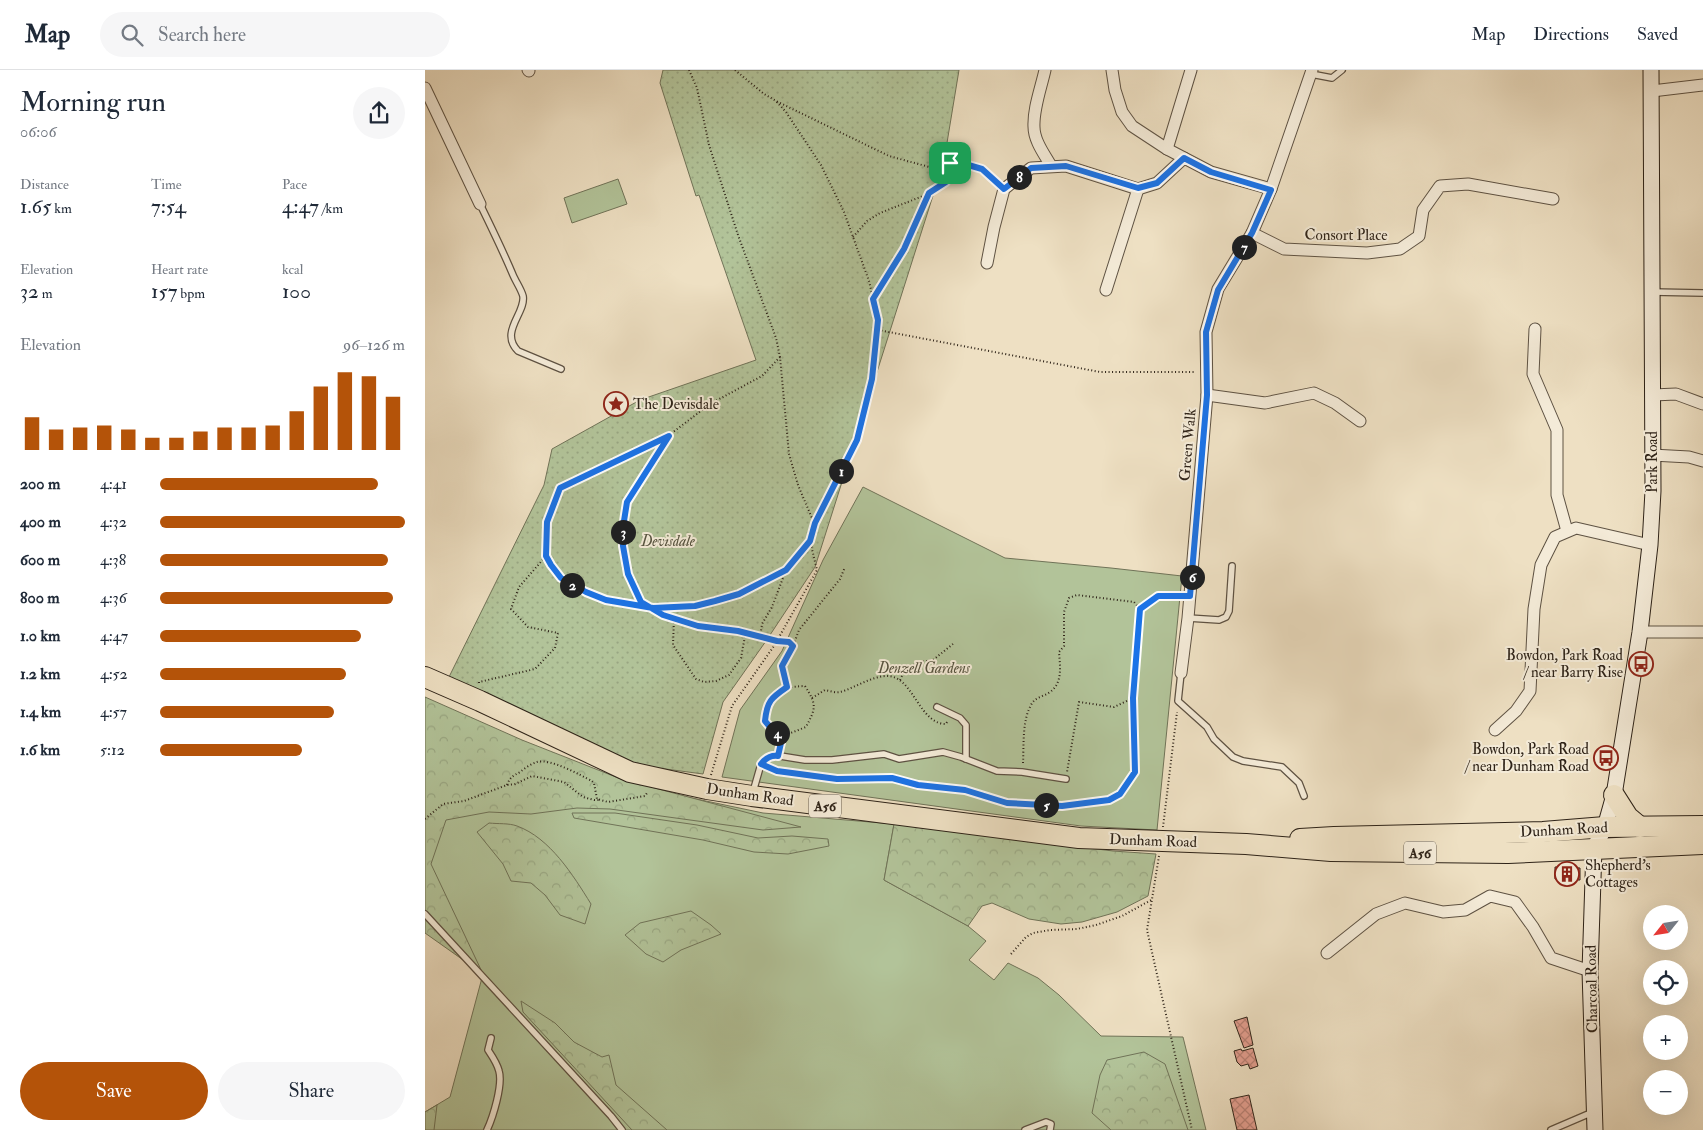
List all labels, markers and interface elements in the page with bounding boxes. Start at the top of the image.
search box [100,12,450,57]
text: Map [25,19,70,50]
icon: search [118,21,146,49]
text: Search here [158,23,246,47]
text: Map [1472,23,1505,46]
text: Directions [1533,23,1609,46]
text: Saved [1637,23,1678,46]
text: Morning run [20,85,166,120]
button: share [353,87,405,139]
text: 06:06 [20,122,57,142]
pin [929,142,971,184]
icon: arrive [936,149,964,177]
pin: 8 [1007,164,1031,190]
text: 8 [1016,169,1023,186]
text: Distance [20,176,69,193]
text: Time [151,176,182,193]
text: Pace [282,176,307,193]
text: 1.65 [20,193,51,220]
text: 7:54 [151,193,186,220]
text: 4:47 [282,193,319,220]
text: km [51,200,72,217]
text: /km [319,200,343,217]
street label: Consort Place [1304,226,1388,245]
pin: 7 [1231,234,1257,260]
text: 7 [1241,239,1248,256]
text: Elevation [20,261,73,278]
text: Heart rate [151,261,208,278]
text: kcal [282,261,303,278]
text: 32 [20,278,39,305]
text: 157 [151,278,177,305]
text: 100 [282,278,311,305]
text: m [39,285,53,302]
text: bpm [177,285,205,302]
text: Elevation [20,335,81,355]
text: 96–126 m [343,335,405,355]
place icon: The Devisdale [603,391,629,417]
place label: The Devisdale [633,395,719,414]
street label: Green Walk [1175,408,1201,482]
street label: Park Road [1643,430,1662,493]
pin: 1 [829,458,853,484]
text: 1 [839,463,844,480]
text: 200 m [20,474,60,494]
text: 4:41 [100,474,127,494]
text: 400 m [20,512,61,532]
text: 4:32 [100,512,127,532]
pin: 3 [611,520,635,544]
text: 3 [621,524,626,541]
park label: Devisdale [640,532,696,551]
text: 600 m [20,550,60,570]
text: 4:38 [100,550,126,570]
pin: 6 [1179,564,1205,590]
text: 6 [1189,569,1196,586]
pin: 2 [559,572,585,598]
text: 2 [569,577,576,594]
text: 800 m [20,588,60,608]
text: 4:36 [100,588,127,608]
text: 1.0 km [20,626,60,646]
text: 4:47 [100,626,128,646]
place label: Bowdon, Park Road / near Barry Rise [1506,646,1624,682]
bus stop icon: Bowdon, Park Road / near Barry Rise [1628,651,1654,677]
park label: Denzell Gardens [877,659,971,678]
text: 1.2 km [20,664,60,684]
text: 4:52 [100,664,128,684]
text: 1.4 km [20,702,61,722]
text: 4:57 [100,702,127,722]
pin: 4 [765,720,789,746]
text: 4 [774,725,781,742]
text: 1.6 km [20,740,60,760]
text: 5:12 [100,740,125,760]
place label: Bowdon, Park Road / near Dunham Road [1464,740,1590,776]
bus stop icon: Bowdon, Park Road / near Dunham Road [1593,745,1619,771]
street label: Dunham Road [705,779,795,811]
pin: 5 [1033,792,1059,818]
road number: A56 [809,794,841,818]
text: 5 [1043,797,1050,814]
street label: Dunham Road [1520,818,1609,842]
street label: Dunham Road [1109,830,1198,852]
road number: A56 [1404,841,1436,864]
place label: Shepherd's Cottages [1585,856,1651,892]
building icon: Shepherd's Cottages [1554,861,1580,887]
north arrow [1643,905,1687,950]
map controls [1643,905,1688,1115]
street label: Charcoal Road [1582,944,1602,1033]
button: locate [1643,960,1688,1005]
button: + [1643,1015,1688,1060]
button: Save [20,1062,208,1120]
button: Share [218,1062,405,1120]
button: − [1643,1070,1688,1115]

